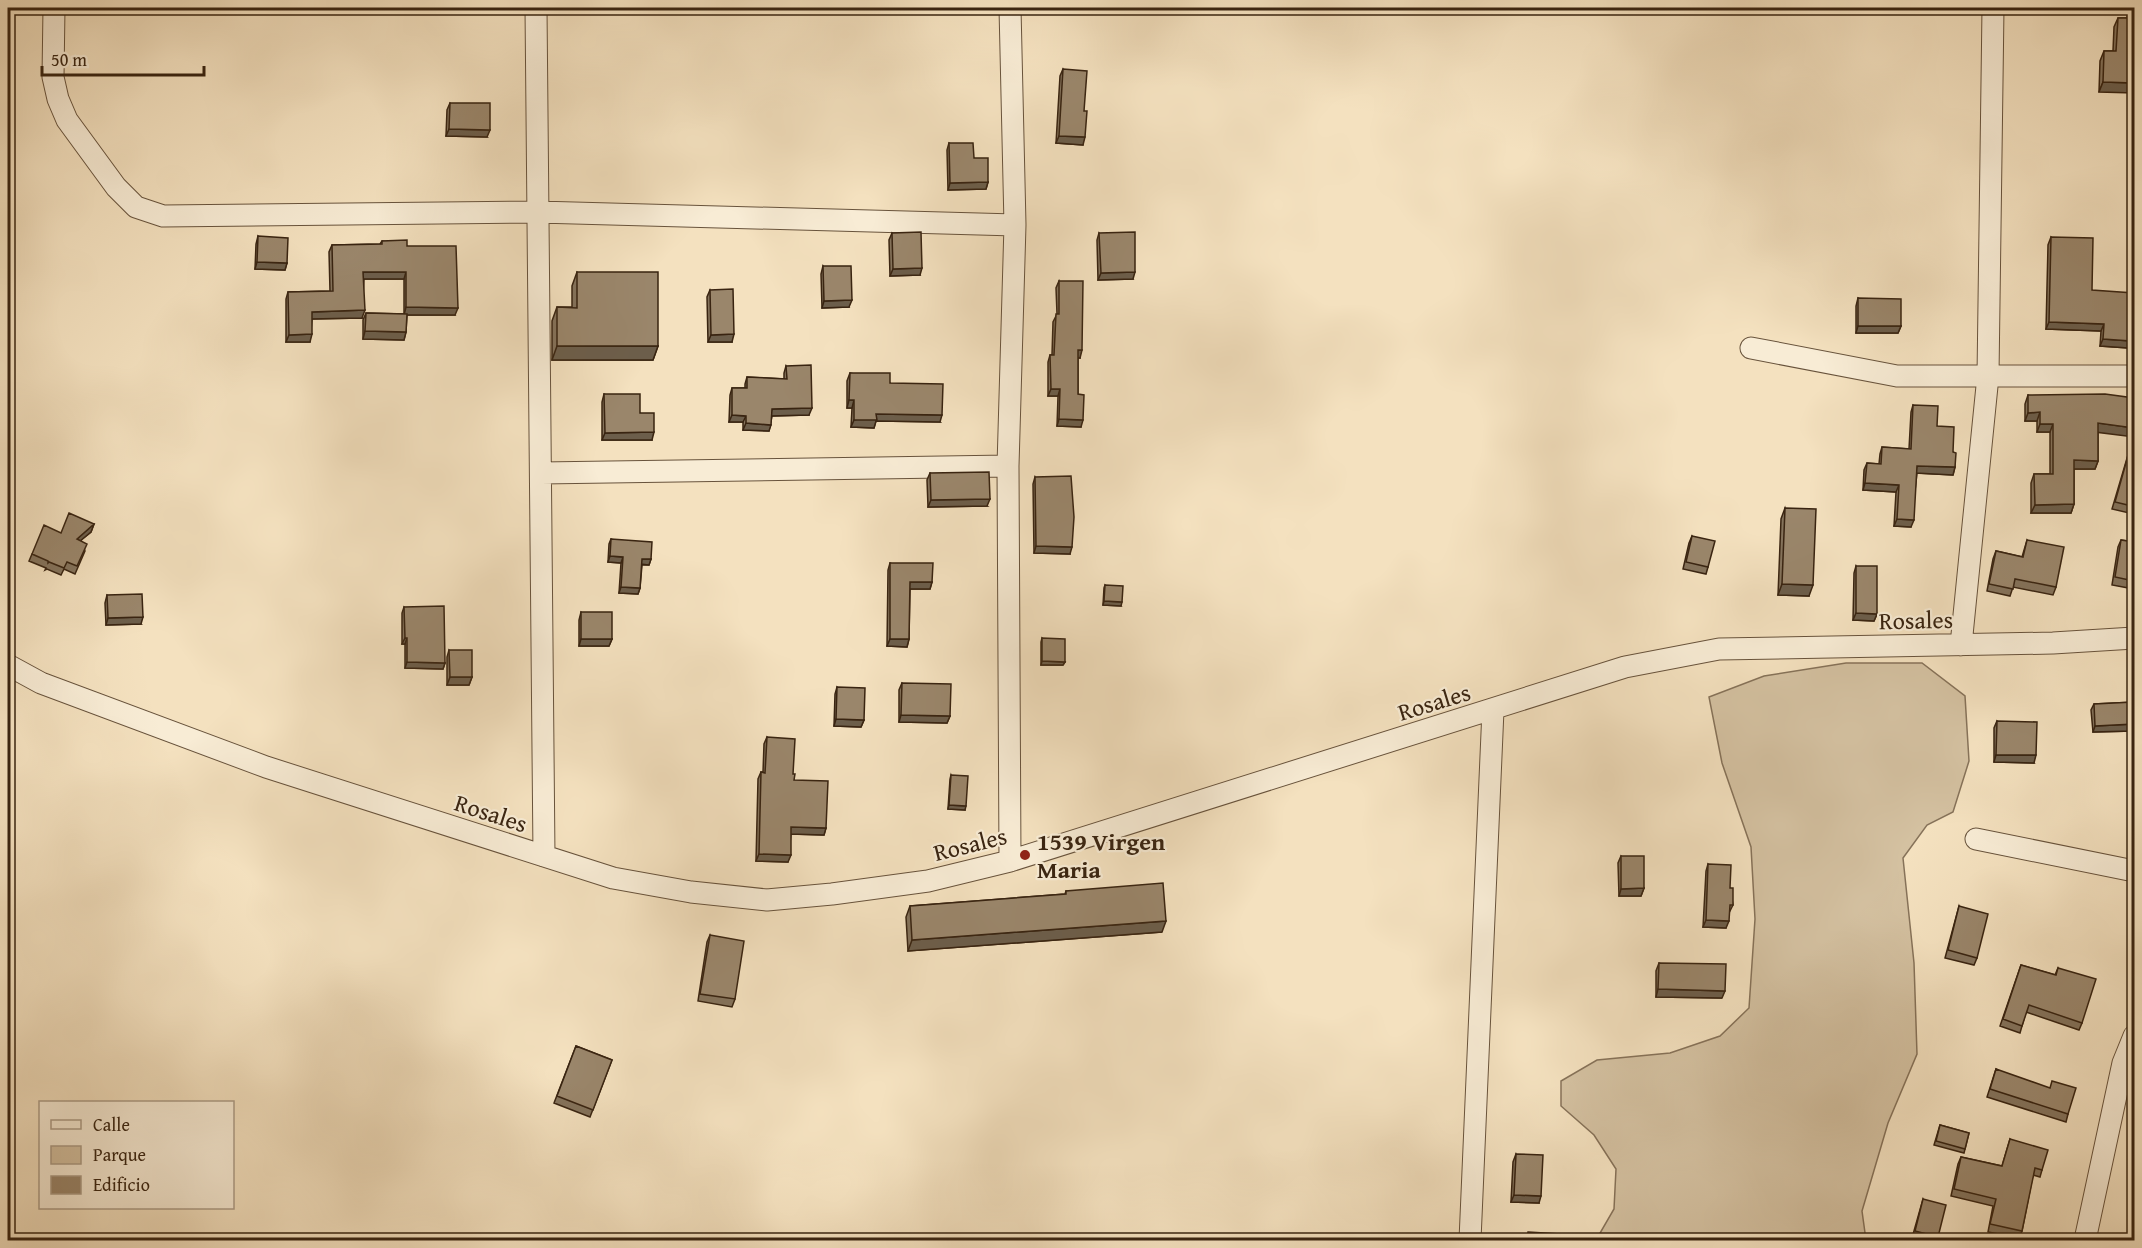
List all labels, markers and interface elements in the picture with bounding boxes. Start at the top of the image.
scale bar [42,39,204,77]
text: 50 m [51,46,87,73]
street label: Rosales [1878,602,1954,638]
street label: Rosales [1393,674,1475,730]
street label: Rosales [450,785,532,841]
street label: Rosales [930,818,1010,870]
place label: 1539 Virgen Maria [1037,824,1165,887]
marker: 1539 Virgen Maria [1018,848,1032,862]
legend [39,1101,234,1209]
text: Calle [93,1111,130,1138]
text: Parque [93,1141,146,1168]
text: Edificio [93,1171,150,1198]

